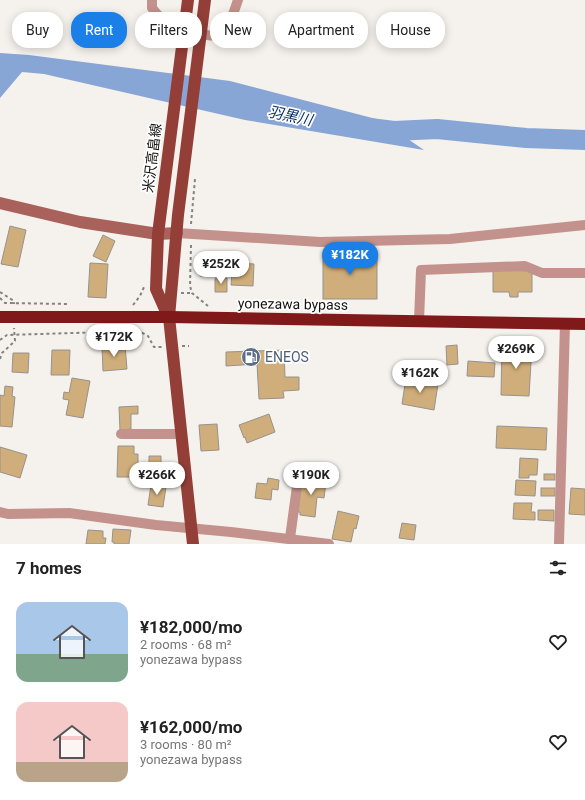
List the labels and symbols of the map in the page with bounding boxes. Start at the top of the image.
water label: 羽黒川 [266,103,316,130]
street label: 米沢高畠線 [140,122,164,194]
pin: ¥182K [322,242,378,276]
pin: ¥252K [193,251,249,285]
street label: yonezawa bypass [238,295,348,313]
pin: ¥172K [86,324,142,358]
pin: ¥269K [488,336,544,370]
fuel station icon: ENEOS [240,346,262,368]
place label: ENEOS [265,349,309,365]
pin: ¥162K [392,360,448,394]
pin: ¥266K [129,462,185,496]
pin: ¥190K [283,462,339,496]

